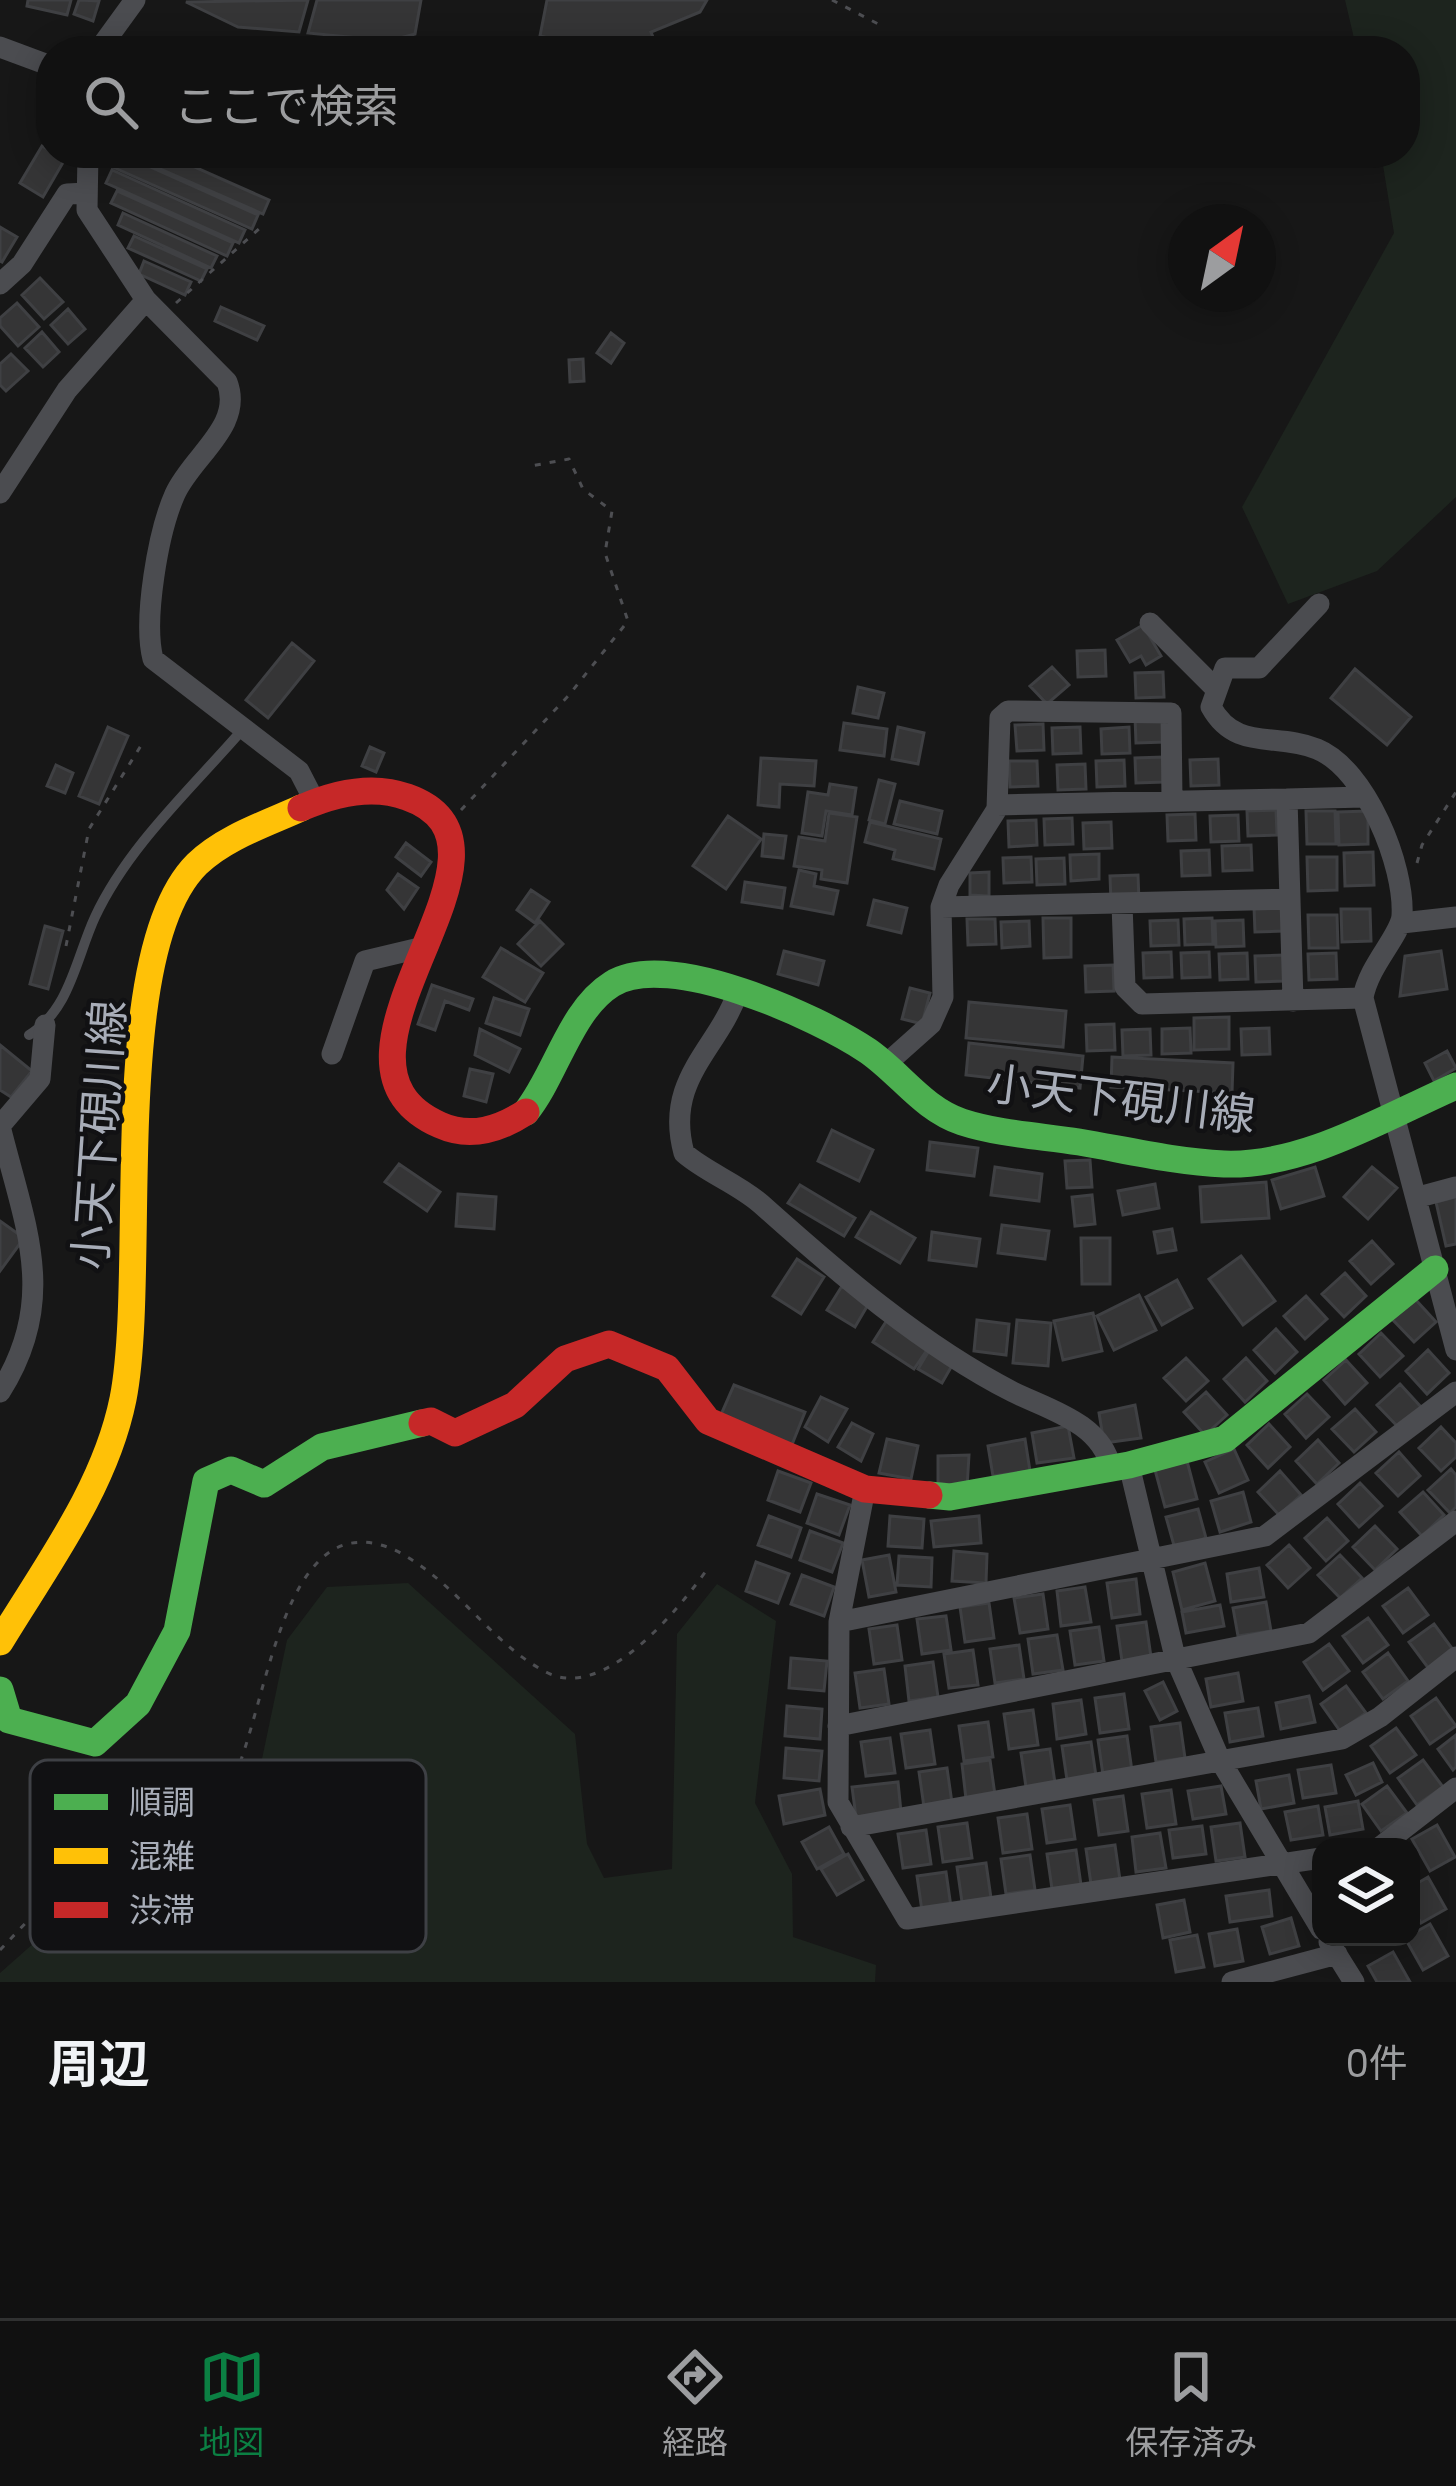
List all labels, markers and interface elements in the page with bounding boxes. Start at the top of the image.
search box [36,36,1420,168]
icon: search [78,69,144,135]
text: ここで検索 [174,77,399,131]
north arrow [1168,204,1276,312]
street label: 小天下硯川線 [61,998,133,1271]
street label: 小天下硯川線 [984,1054,1259,1140]
legend [30,1760,426,1952]
text: 順調 [129,1781,195,1821]
text: 混雑 [129,1835,195,1875]
map controls [1312,1838,1420,1946]
button: layers [1312,1838,1420,1946]
text: 渋滞 [129,1889,195,1929]
text: 周辺 [48,2031,150,2092]
text: 0件 [1345,2038,1408,2085]
tab: 地図 [199,2344,265,2464]
tab: 経路 [662,2344,728,2464]
tab: 保存済み [1125,2344,1257,2464]

